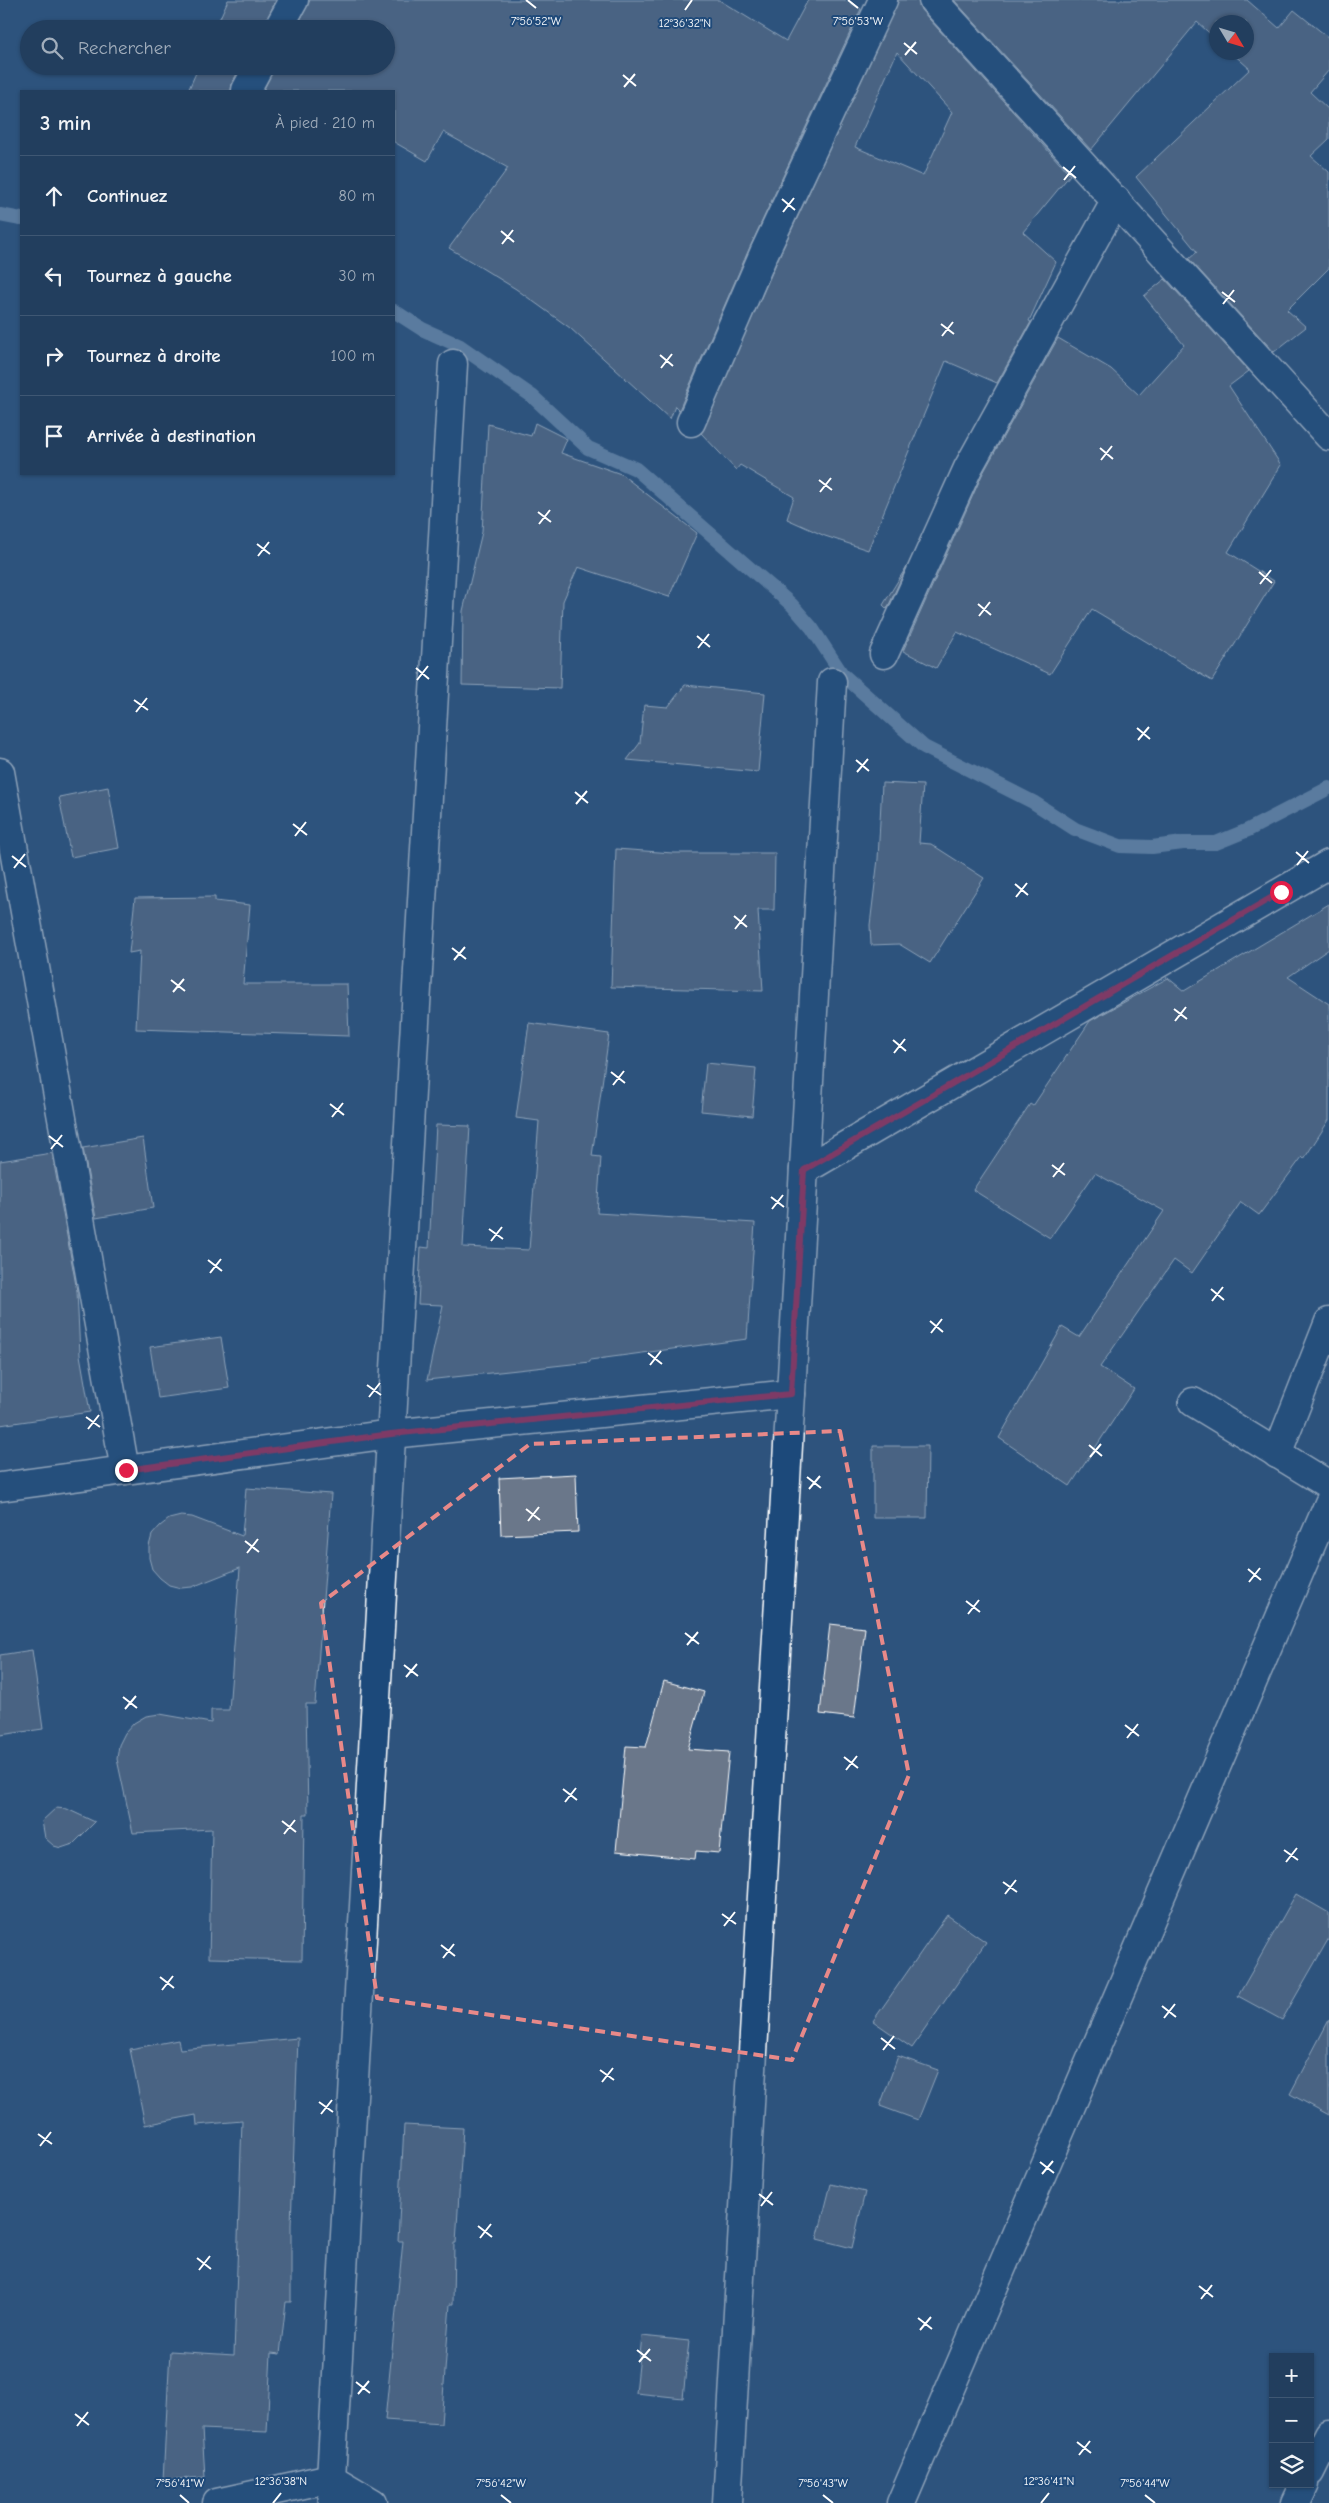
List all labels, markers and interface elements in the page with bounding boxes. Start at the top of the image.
text: 7°56'52"W [511,14,562,28]
text: 7°56'53"W [833,14,884,28]
north arrow [1209,15,1254,60]
text: 12°36'32"N [659,16,711,30]
search box [20,20,395,75]
icon: search [38,34,66,62]
text: Rechercher [78,37,171,59]
text: 3 min [40,111,91,135]
text: À pied · 210 m [275,114,375,132]
icon: ahead [40,182,68,210]
text: Continuez [87,185,167,207]
text: 80 m [338,187,375,205]
icon: left [40,262,68,290]
text: Tournez à gauche [87,265,232,287]
text: 30 m [339,267,375,285]
icon: right [40,342,68,370]
text: Tournez à droite [87,345,221,367]
text: 100 m [331,347,375,365]
icon: arrive [40,422,68,450]
text: Arrivée à destination [87,425,256,447]
route start [1270,881,1293,904]
route end [115,1459,138,1482]
map controls [1269,2353,1314,2488]
button: + [1269,2353,1314,2398]
button: − [1269,2398,1314,2443]
button: layers [1269,2443,1314,2488]
text: 12°36'38"N [255,2474,307,2488]
text: 12°36'41"N [1024,2474,1074,2488]
text: 7°56'41"W [156,2476,205,2490]
text: 7°56'42"W [476,2476,526,2490]
text: 7°56'43"W [798,2476,848,2490]
text: 7°56'44"W [1120,2476,1170,2490]

